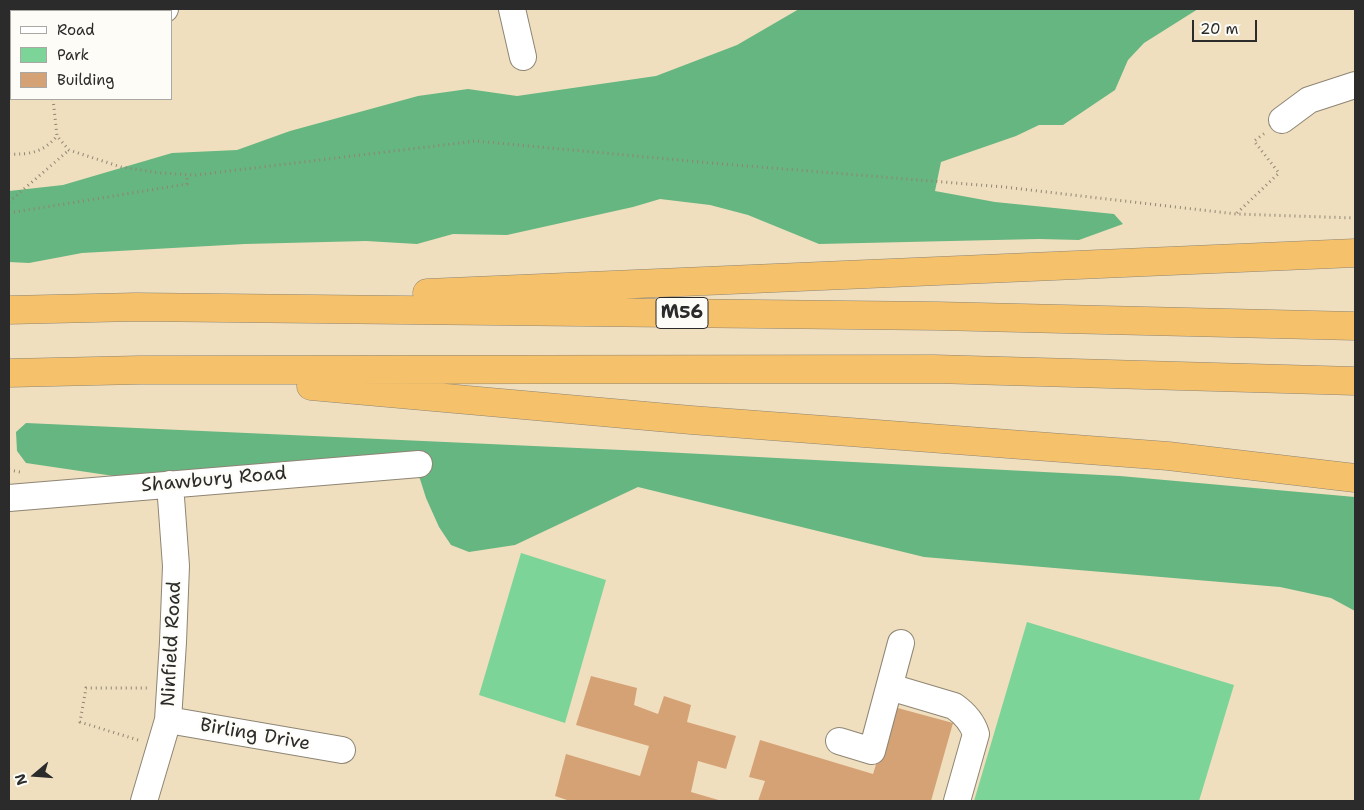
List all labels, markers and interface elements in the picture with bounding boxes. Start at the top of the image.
legend [10,10,172,100]
scale bar [1194,10,1259,42]
text: 20 m [1200,19,1239,39]
text: Road [57,20,95,40]
text: Park [57,45,89,65]
text: Building [57,70,114,90]
road number: M56 [656,298,708,328]
street label: Shawbury Road [140,462,288,498]
street label: Ninfield Road [157,581,187,707]
street label: Birling Drive [198,714,312,756]
north arrow [10,750,60,800]
text: N [10,772,31,788]

